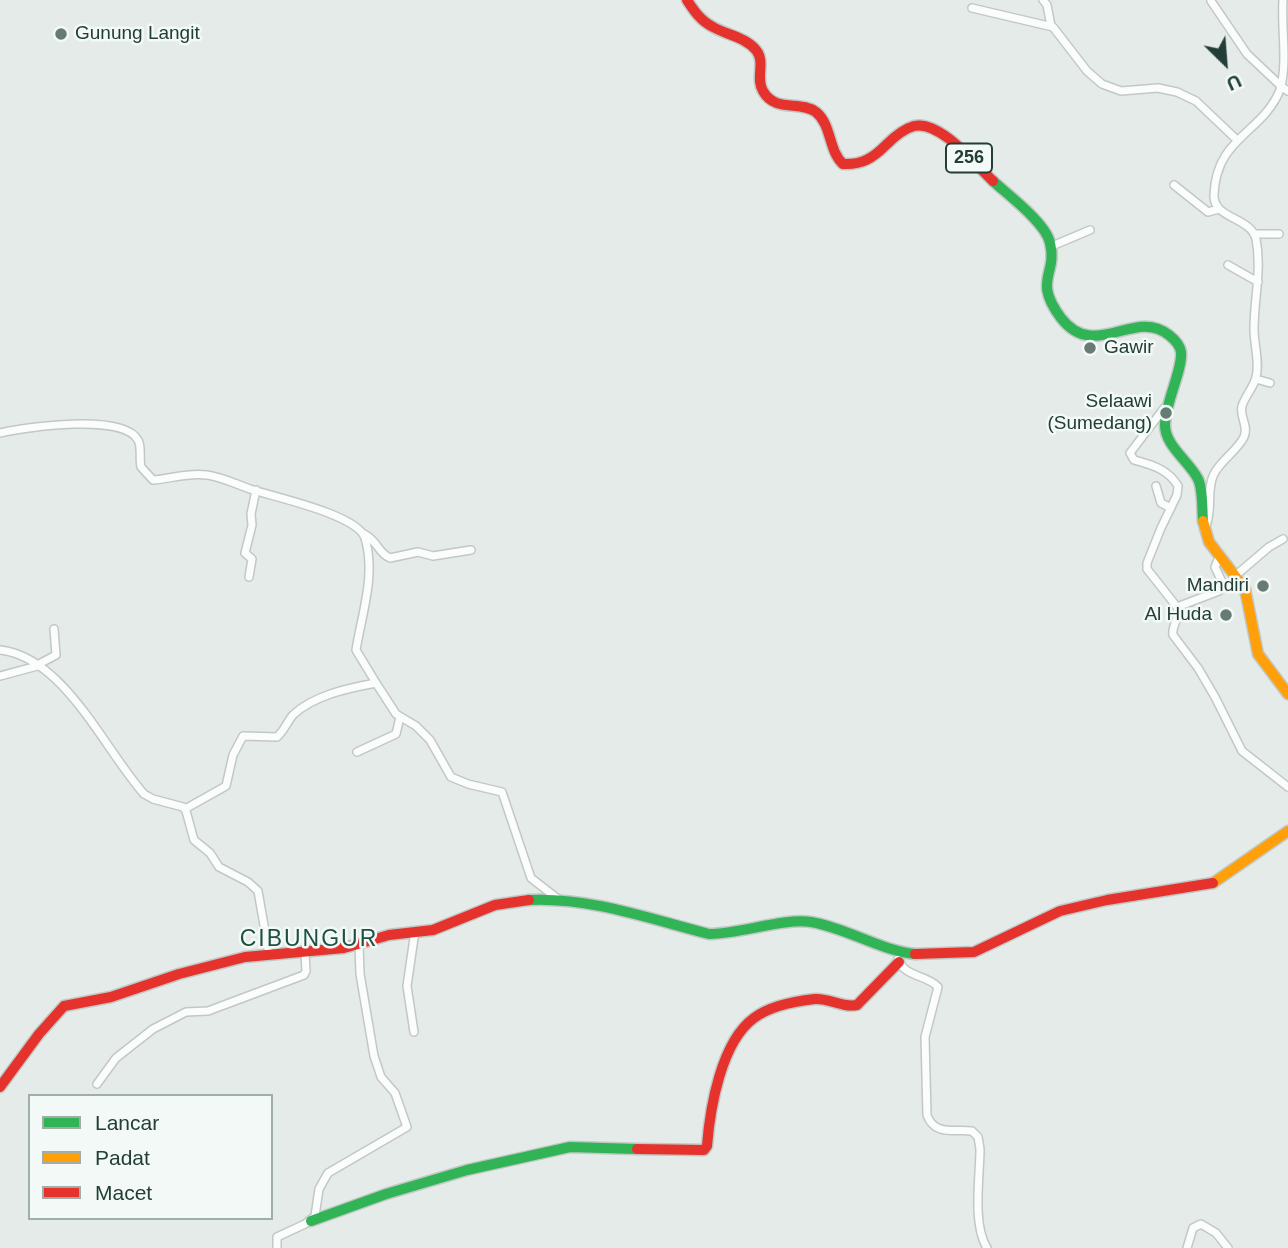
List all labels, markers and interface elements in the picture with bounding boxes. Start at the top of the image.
place label: Gunung Langit [75,23,200,45]
marker: Gunung Langit [53,26,69,42]
north arrow [1190,28,1260,98]
text: U [1223,70,1245,95]
road number: 256 [946,144,992,173]
place label: Gawir [1104,337,1154,359]
marker: Gawir [1082,340,1098,356]
place label: Selaawi (Sumedang) [1047,391,1152,435]
marker: Selaawi (Sumedang) [1158,405,1174,421]
place label: Mandiri [1187,575,1249,597]
marker: Mandiri [1255,578,1271,594]
place label: Al Huda [1144,604,1212,626]
marker: Al Huda [1218,607,1234,623]
district label: CIBUNGUR [241,926,377,954]
legend [28,1094,273,1220]
text: Lancar [95,1111,159,1134]
text: Padat [95,1146,150,1169]
text: Macet [95,1181,152,1204]

